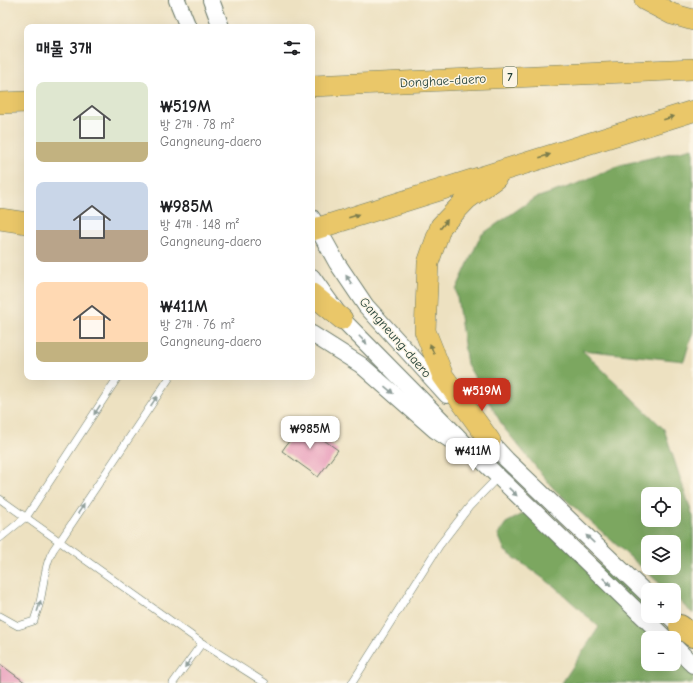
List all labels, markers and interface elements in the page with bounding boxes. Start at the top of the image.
icon: filters [281,37,303,59]
text: 매물 3개 [36,39,91,58]
road number: 7 [503,67,517,87]
street label: Donghae-daero [399,71,487,90]
text: ₩519M [160,97,211,116]
icon: home [68,98,116,146]
one-way arrow [663,115,675,121]
text: 방 2개 · 78 m² [160,117,234,132]
text: Gangneung-daero [160,134,262,149]
one-way arrow [539,153,551,159]
text: ₩985M [160,197,213,216]
icon: home [68,198,116,246]
one-way arrow [348,213,360,219]
text: 방 4개 · 148 m² [160,217,239,232]
one-way arrow [439,219,448,230]
text: Gangneung-daero [160,234,262,249]
one-way arrow [345,275,353,286]
street label: Gangneung-daero [357,294,435,381]
text: ₩411M [160,297,208,316]
icon: home [68,298,116,346]
text: 방 2개 · 76 m² [160,317,234,332]
text: Gangneung-daero [160,334,262,349]
one-way arrow [358,335,368,345]
one-way arrow [429,343,435,355]
pin: ₩519M [454,378,510,412]
text: ₩519M [463,383,501,398]
one-way arrow [384,385,394,394]
one-way arrow [150,396,158,406]
one-way arrow [93,404,100,415]
pin: ₩985M [282,416,338,450]
text: ₩985M [290,421,330,436]
pin: ₩411M [445,438,501,472]
text: ₩411M [455,443,491,458]
one-way arrow [508,487,518,497]
map controls [641,487,681,671]
button: locate [641,487,681,527]
one-way arrow [77,504,85,514]
one-way arrow [585,534,595,544]
button: layers [641,535,681,575]
one-way arrow [602,577,612,587]
button: + [641,583,681,623]
one-way arrow [36,600,42,612]
button: − [641,631,681,671]
one-way arrow [184,657,192,668]

